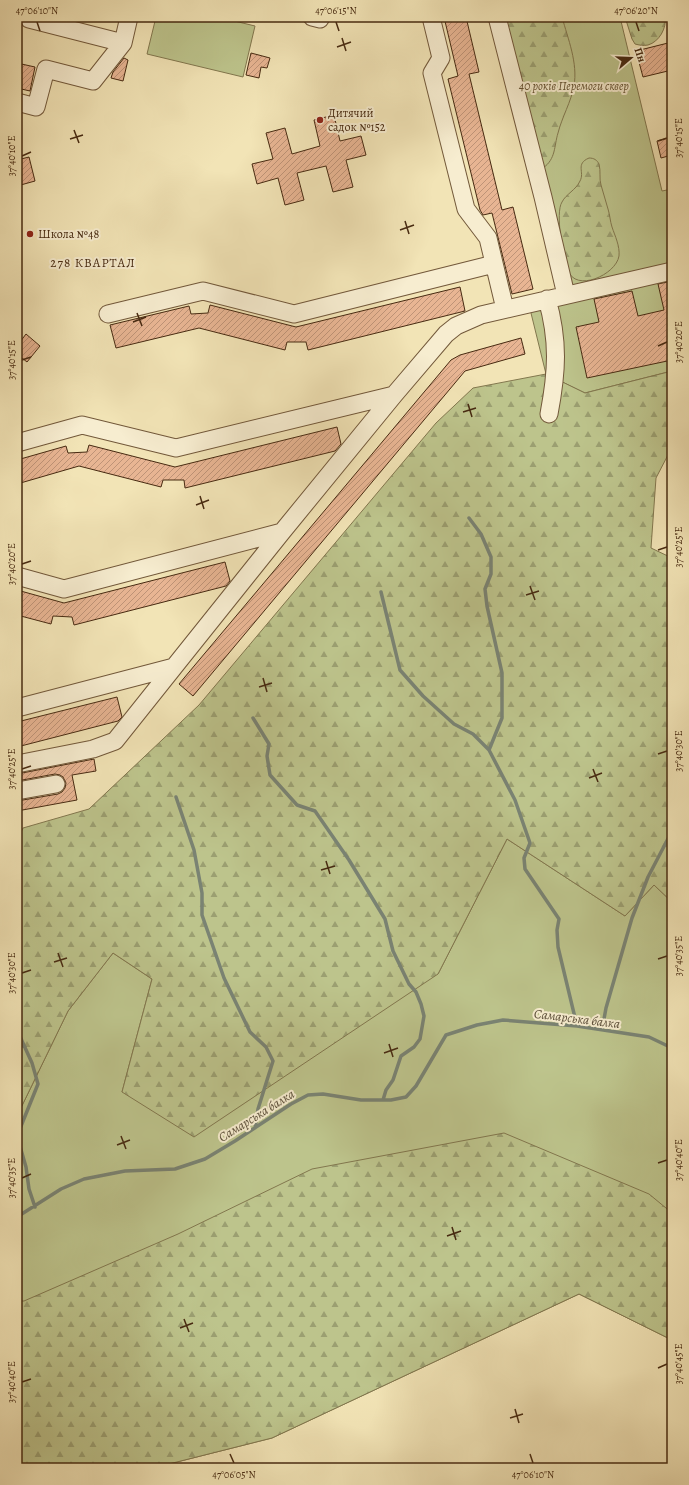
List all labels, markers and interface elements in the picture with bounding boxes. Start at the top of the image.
text: 47°06'10"N [16,4,58,17]
text: 47°06'15"N [315,4,357,17]
text: 47°06'20"N [614,4,658,17]
north arrow [611,38,651,78]
text: Пн [631,46,650,65]
park label: 40 років Перемоги сквер [518,78,629,94]
place label: Дитячий садок №152 [328,105,386,135]
marker: Дитячий садок №152 [315,115,325,125]
text: 37°40'15"E [672,118,685,158]
text: 37°40'10"E [5,136,18,176]
place label: Школа №48 [38,226,99,242]
marker: Школа №48 [25,229,35,239]
district label: 278 КВАРТАЛ [50,254,136,271]
text: 37°40'20"E [672,321,685,363]
text: 37°40'15"E [5,340,18,380]
text: 37°40'25"E [672,526,685,567]
text: 37°40'20"E [5,543,18,585]
text: 37°40'30"E [672,730,685,772]
text: 37°40'25"E [5,748,18,789]
text: 37°40'35"E [672,936,685,976]
text: 37°40'30"E [5,952,18,994]
water label: Самарська балка [533,1005,621,1032]
water label: Самарська балка [215,1085,298,1146]
text: 37°40'40"E [672,1139,685,1181]
text: 37°40'35"E [5,1158,18,1198]
text: 37°40'45"E [672,1344,685,1384]
text: 37°40'40"E [5,1361,18,1403]
text: 47°06'05"N [212,1468,256,1481]
text: 47°06'10"N [512,1468,554,1481]

